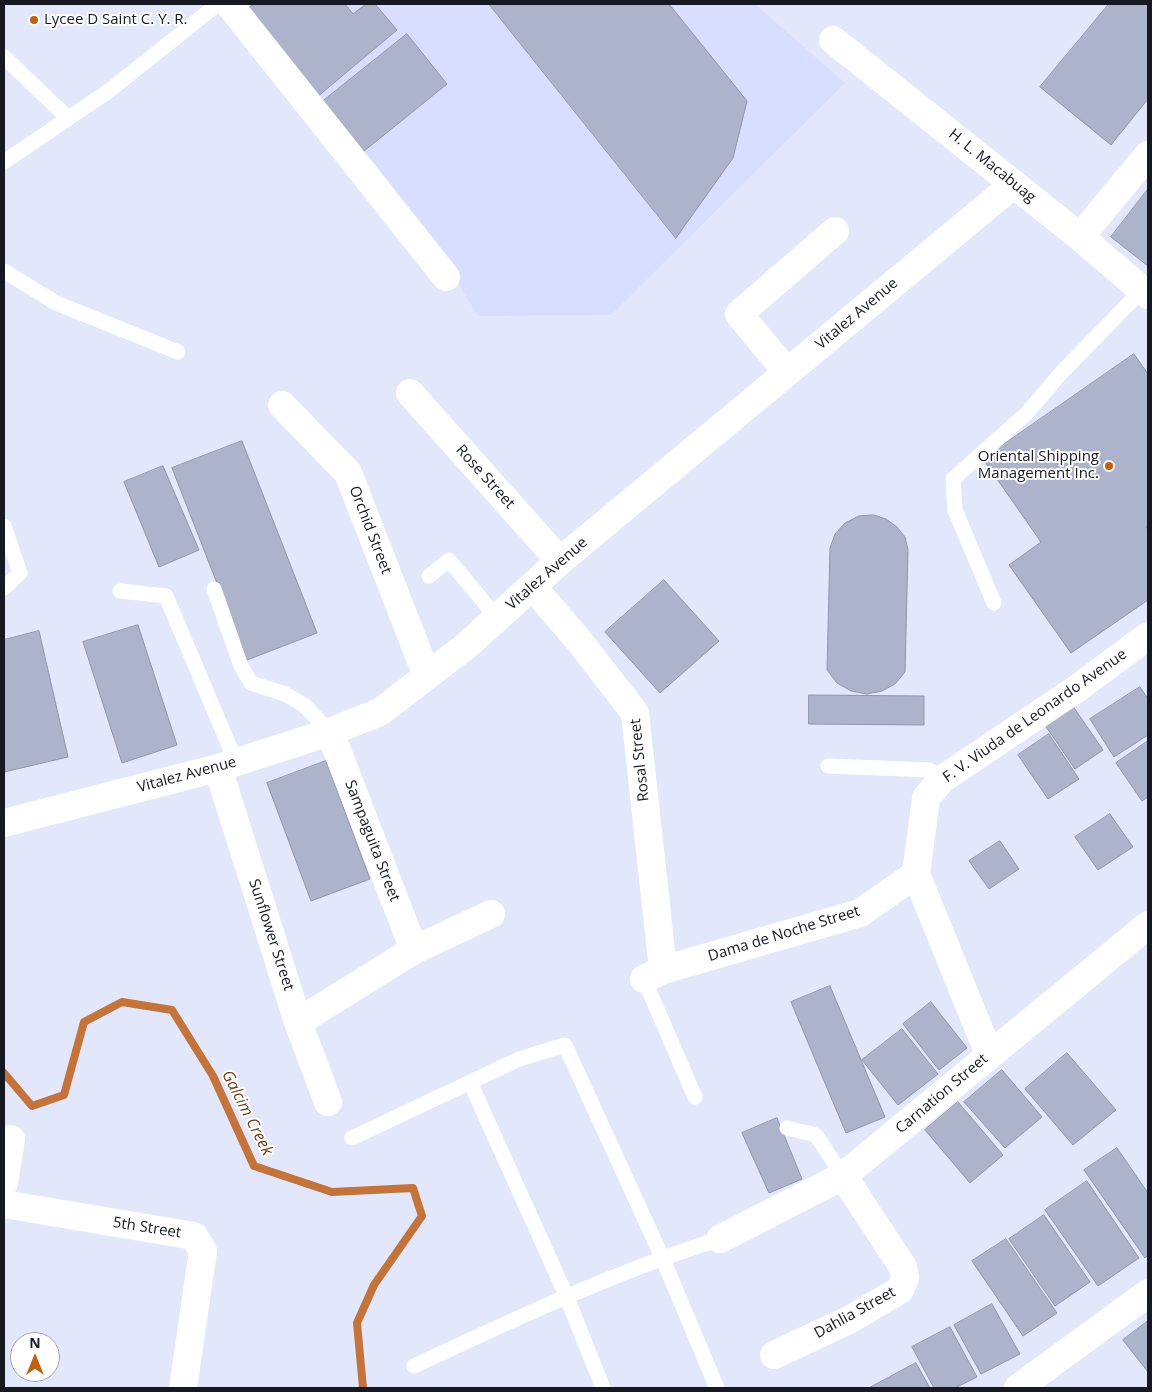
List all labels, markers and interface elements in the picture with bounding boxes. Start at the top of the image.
place label: Lycee D Saint C. Y. R. [44,11,188,29]
marker: Lycee D Saint C. Y. R. [28,14,40,26]
street label: H. L. Macabuag [945,125,1039,207]
street label: Vitalez Avenue [812,274,902,354]
street label: Rose Street [452,441,518,513]
place label: Oriental Shipping Management Inc. [978,448,1099,483]
marker: Oriental Shipping Management Inc. [1103,460,1115,472]
street label: Orchid Street [345,483,395,577]
street label: Vitalez Avenue [503,534,591,614]
street label: F. V. Viuda de Leonardo Avenue [940,645,1130,787]
street label: Rosal Street [627,718,653,802]
street label: Vitalez Avenue [136,753,238,797]
street label: Sampaguita Street [341,778,403,904]
street label: Sunflower Street [244,877,298,993]
street label: Dama de Noche Street [706,902,862,966]
street label: Carnation Street [892,1050,992,1138]
water label: Galcim Creek [217,1067,277,1159]
street label: 5th Street [112,1214,182,1242]
street label: Dahlia Street [811,1283,899,1343]
north arrow [10,1332,60,1382]
text: N [29,1333,41,1352]

